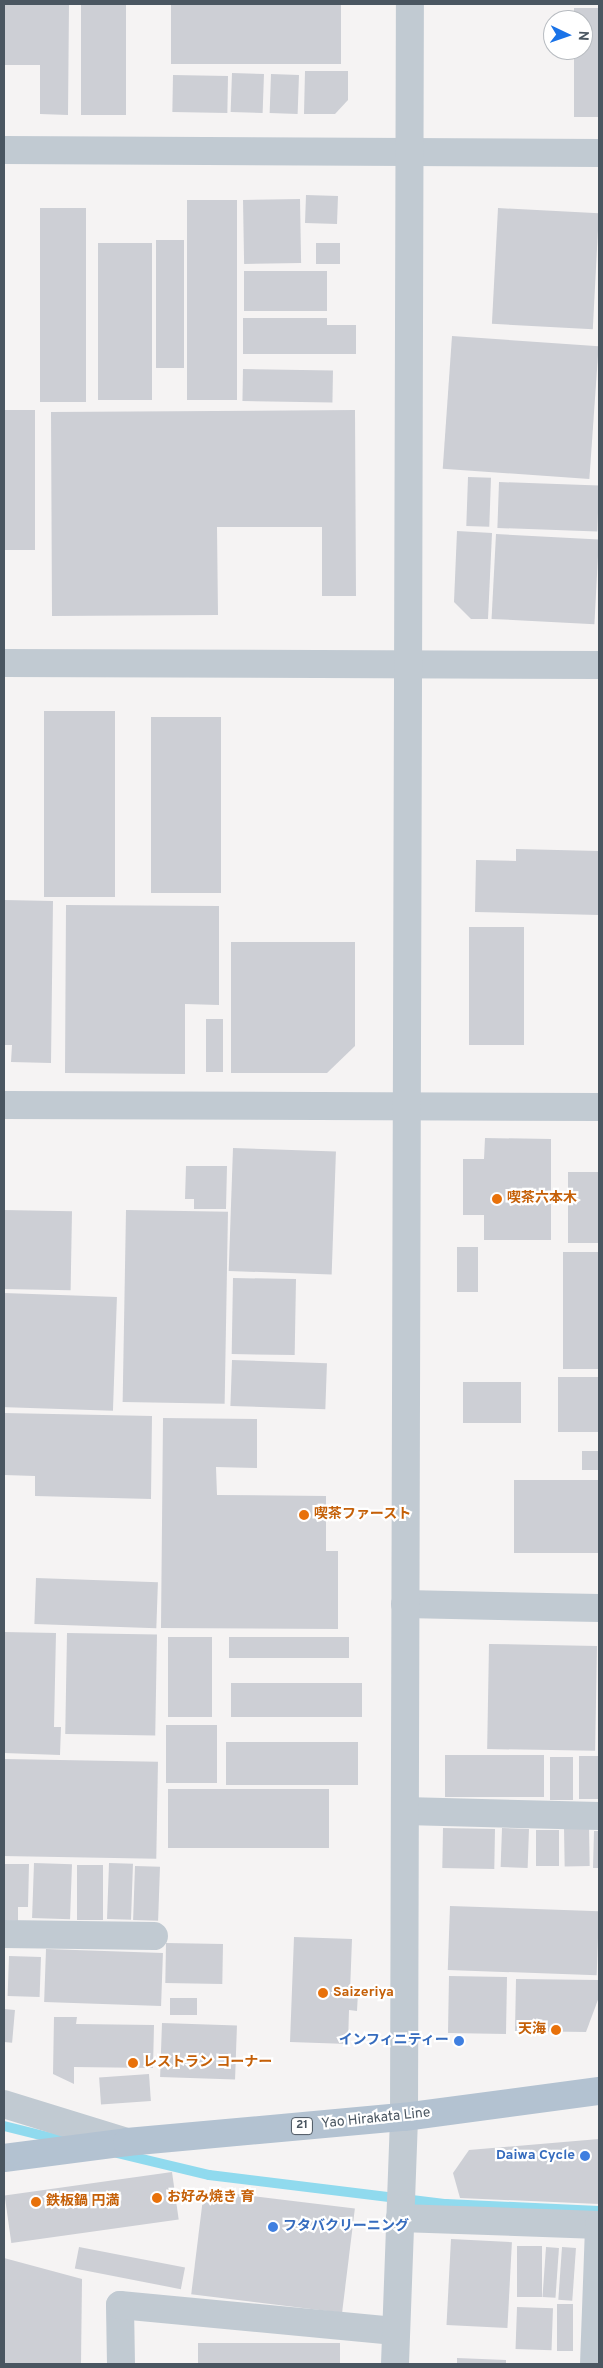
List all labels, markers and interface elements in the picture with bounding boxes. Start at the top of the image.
north arrow [543,10,593,60]
text: N [574,30,591,41]
place label: 喫茶六本木 [507,1191,577,1207]
marker: 喫茶六本木 [491,1193,503,1205]
place label: 喫茶ファースト [314,1507,412,1523]
marker: 喫茶ファースト [298,1509,310,1521]
place label: Saizeriya [333,1985,394,2001]
marker: Saizeriya [317,1987,329,1999]
place label: 天海 [518,2022,546,2038]
marker: 天海 [550,2024,562,2036]
place label: インフィニティー [337,2033,449,2049]
marker: インフィニティー [453,2035,465,2047]
place label: レストラン コーナー [143,2055,272,2071]
marker: レストラン コーナー [127,2057,139,2069]
street label: Yao Hirakata Line [321,2105,431,2133]
road number: 21 [291,2116,313,2136]
place label: Daiwa Cycle [496,2148,575,2164]
marker: Daiwa Cycle [579,2150,591,2162]
place label: お好み焼き 育 [167,2190,254,2206]
marker: お好み焼き 育 [151,2192,163,2204]
place label: 鉄板鍋 円満 [46,2194,119,2210]
marker: 鉄板鍋 円満 [30,2196,42,2208]
place label: フタバクリーニング [283,2219,409,2235]
marker: フタバクリーニング [267,2221,279,2233]

